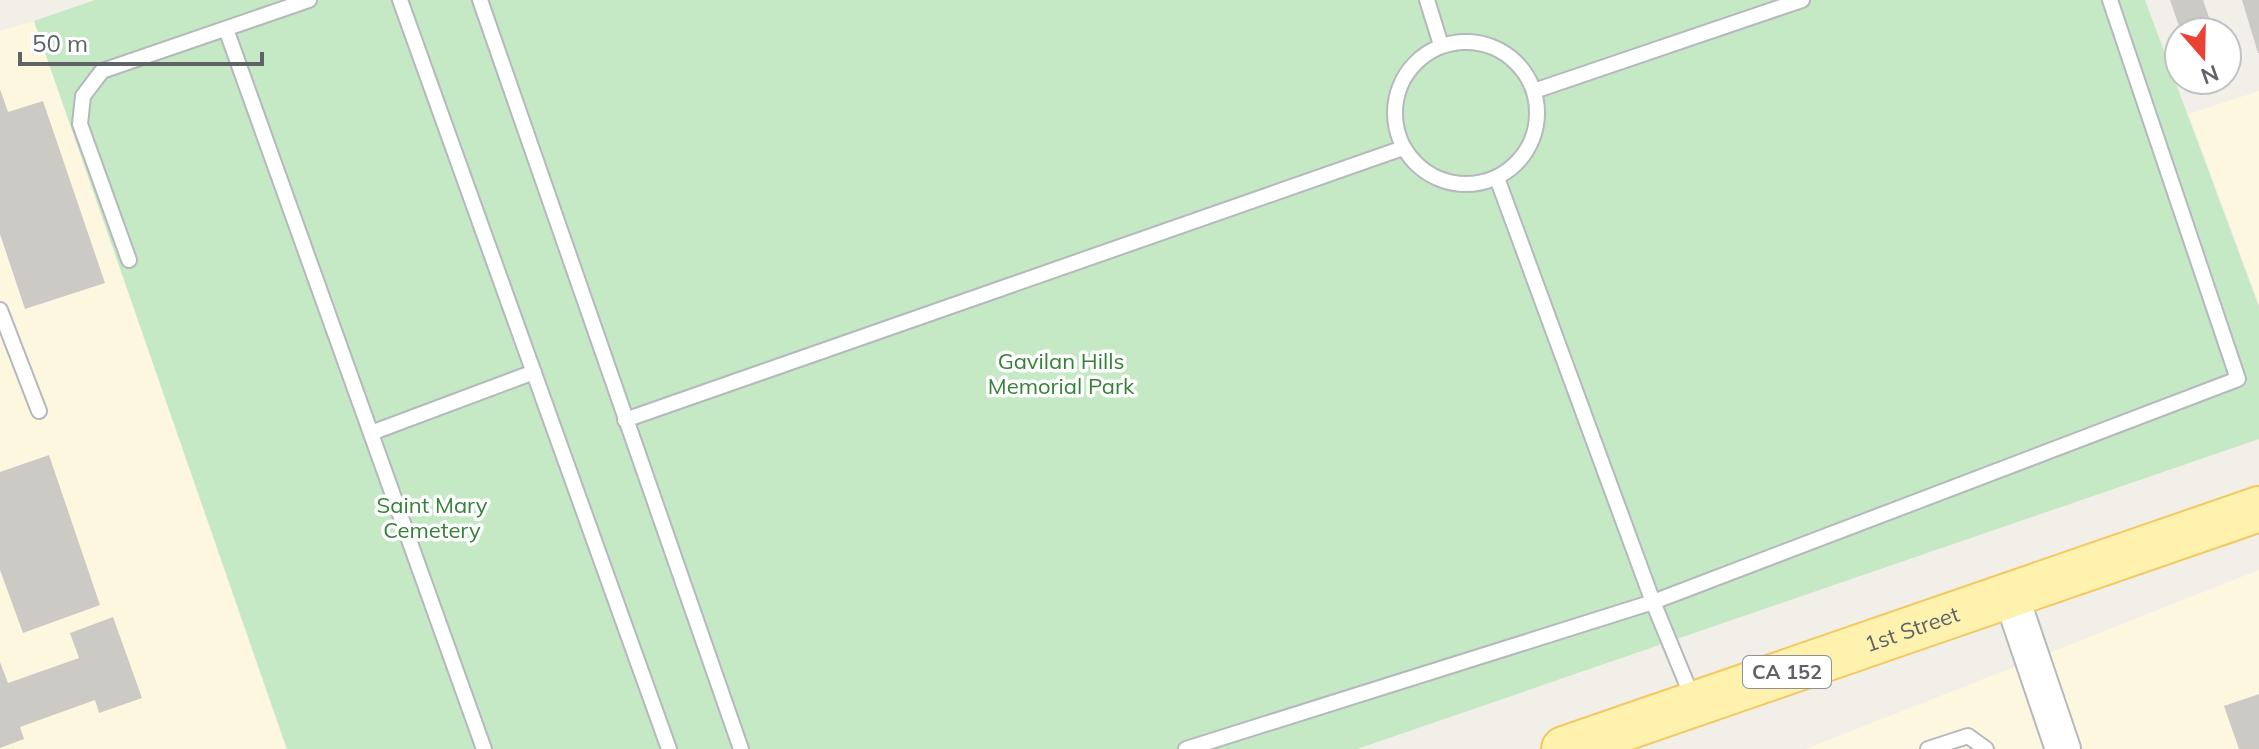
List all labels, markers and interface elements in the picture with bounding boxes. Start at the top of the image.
scale bar [20,16,262,66]
north arrow [2163,16,2243,96]
text: 50 m [32,28,88,58]
text: N [2197,59,2222,91]
park label: Gavilan Hills Memorial Park [988,347,1135,400]
park label: Saint Mary Cemetery [377,491,488,544]
street label: 1st Street [1861,600,1963,658]
road number: CA 152 [1743,656,1831,688]

